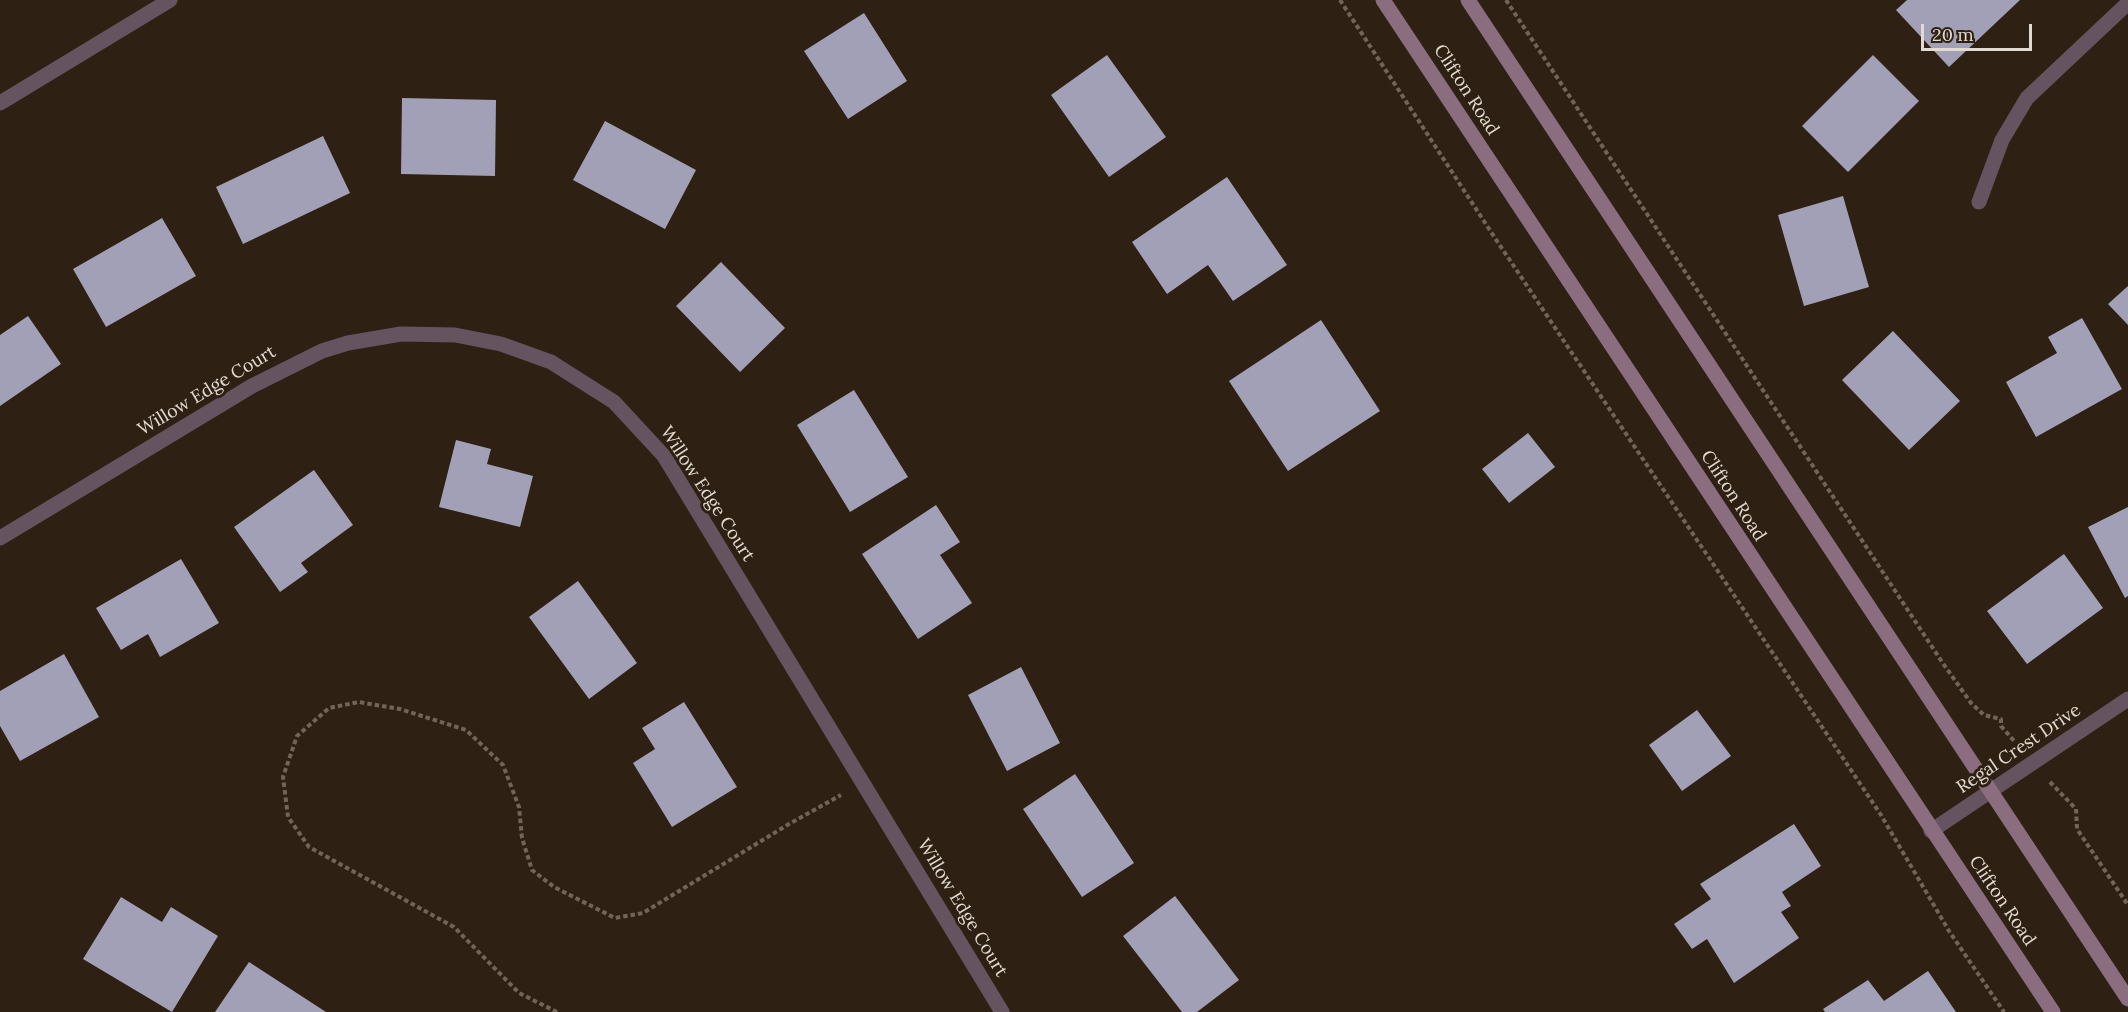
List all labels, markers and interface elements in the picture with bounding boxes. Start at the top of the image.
scale bar [1924,12,2035,50]
text: 20 m [1932,23,1974,46]
street label: Clifton Road [1429,41,1503,139]
street label: Willow Edge Court [134,341,280,441]
street label: Willow Edge Court [655,422,759,566]
street label: Clifton Road [1696,447,1770,545]
street label: Regal Crest Drive [1953,700,2085,798]
street label: Willow Edge Court [912,835,1012,981]
street label: Clifton Road [1964,852,2040,950]

